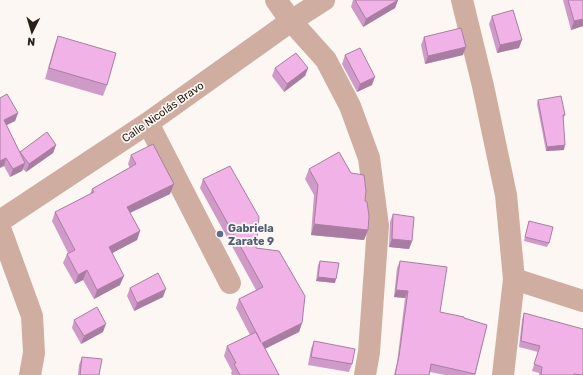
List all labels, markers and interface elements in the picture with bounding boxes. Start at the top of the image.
north arrow [12,12,52,52]
text: N [27,35,36,48]
street label: Calle Nicolás Bravo [120,79,206,145]
place label: Gabriela Zarate 9 [228,222,274,248]
marker: Gabriela Zarate 9 [215,229,225,239]

